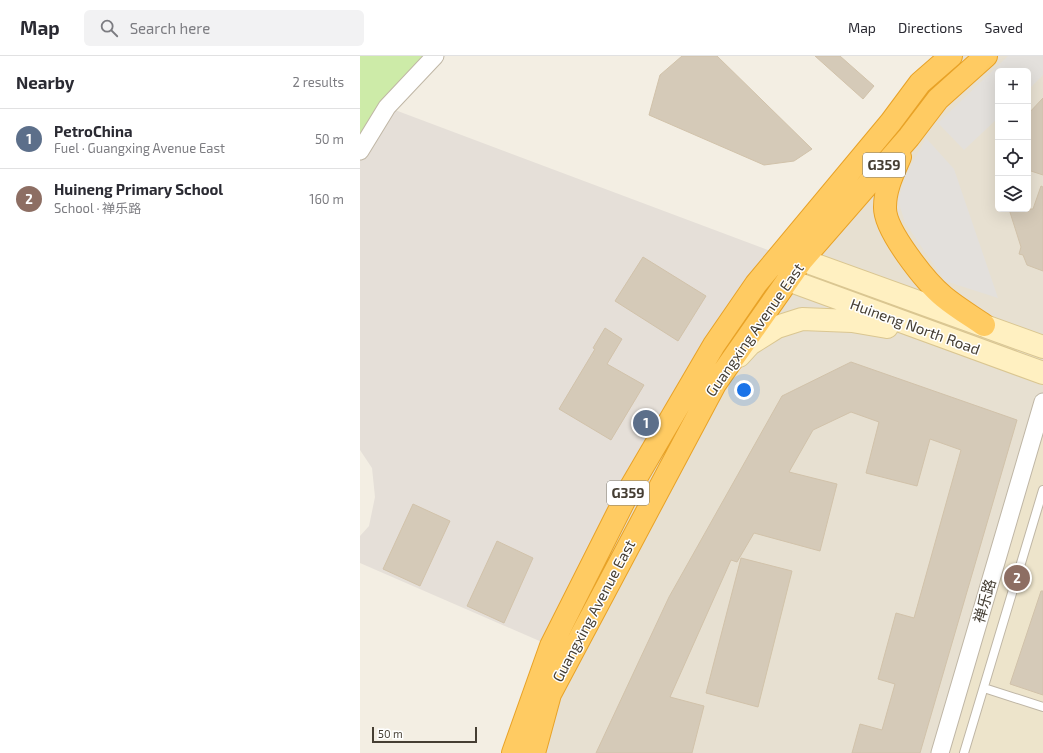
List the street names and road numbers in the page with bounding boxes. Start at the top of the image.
road number: G359 [863,153,905,177]
street label: Guangxing Avenue East [701,259,807,400]
street label: Huineng North Road [848,294,983,358]
road number: G359 [607,481,649,505]
street label: Guangxing Avenue East [548,536,638,685]
street label: 禅乐路 [969,577,999,625]

